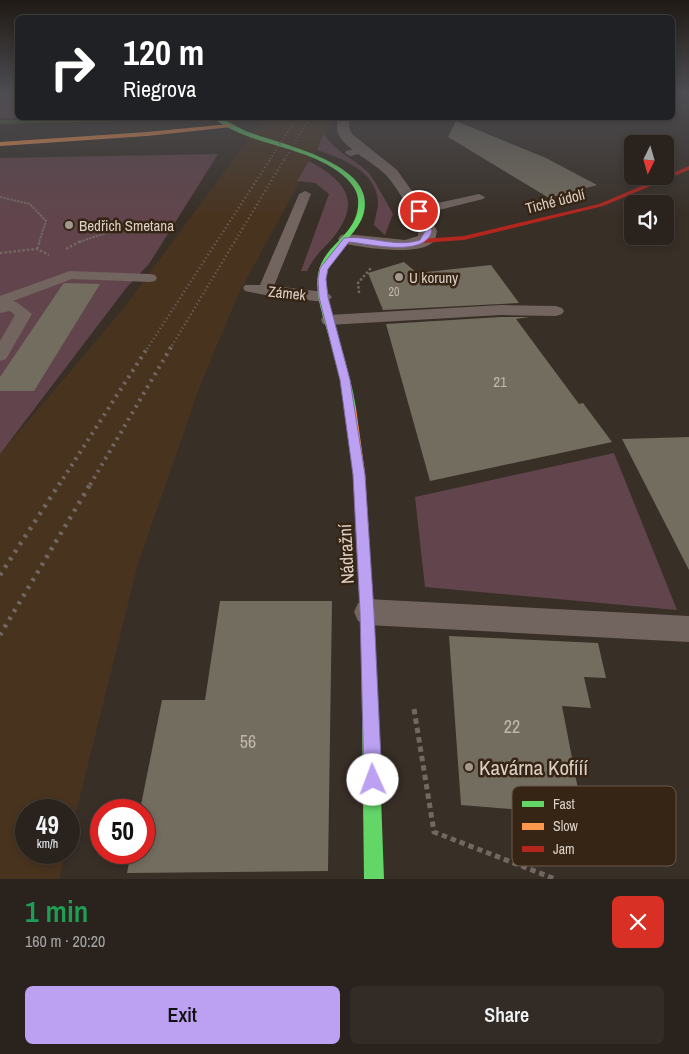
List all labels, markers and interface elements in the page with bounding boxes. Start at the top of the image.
text: 120 m [123,29,204,76]
icon: right [40,35,105,100]
text: Riegrova [123,74,196,104]
north arrow [624,135,674,185]
map controls [624,135,674,245]
street label: Tiché údolí [523,183,587,219]
pin [398,190,440,232]
button: sound [624,195,674,245]
icon: arrive [405,197,433,225]
place label: Bedřich Smetana [79,215,174,236]
marker: Bedřich Smetana [63,219,75,231]
place label: U koruny [409,267,459,288]
marker: U koruny [393,271,405,283]
street label: Zámek [267,281,308,305]
house number: 20 [389,284,399,300]
house number: 21 [493,371,507,392]
street label: Nádražní [332,523,360,585]
house number: 22 [504,714,520,739]
house number: 56 [240,729,256,754]
position arrow [346,753,398,805]
place label: Kavárna Kofííí [479,753,588,782]
marker: Kavárna Kofííí [463,761,475,773]
legend [512,786,676,866]
text: Fast [553,795,575,813]
speed limit sign: 50 [90,799,155,864]
text: 49 [36,808,59,842]
text: Slow [553,817,579,835]
text: km/h [37,836,58,852]
text: Jam [553,840,575,858]
text: 1 min [25,891,88,931]
button: close [612,896,664,948]
text: 160 m · 20:20 [25,930,105,952]
button: Exit [25,986,340,1044]
button: Share [350,986,664,1044]

